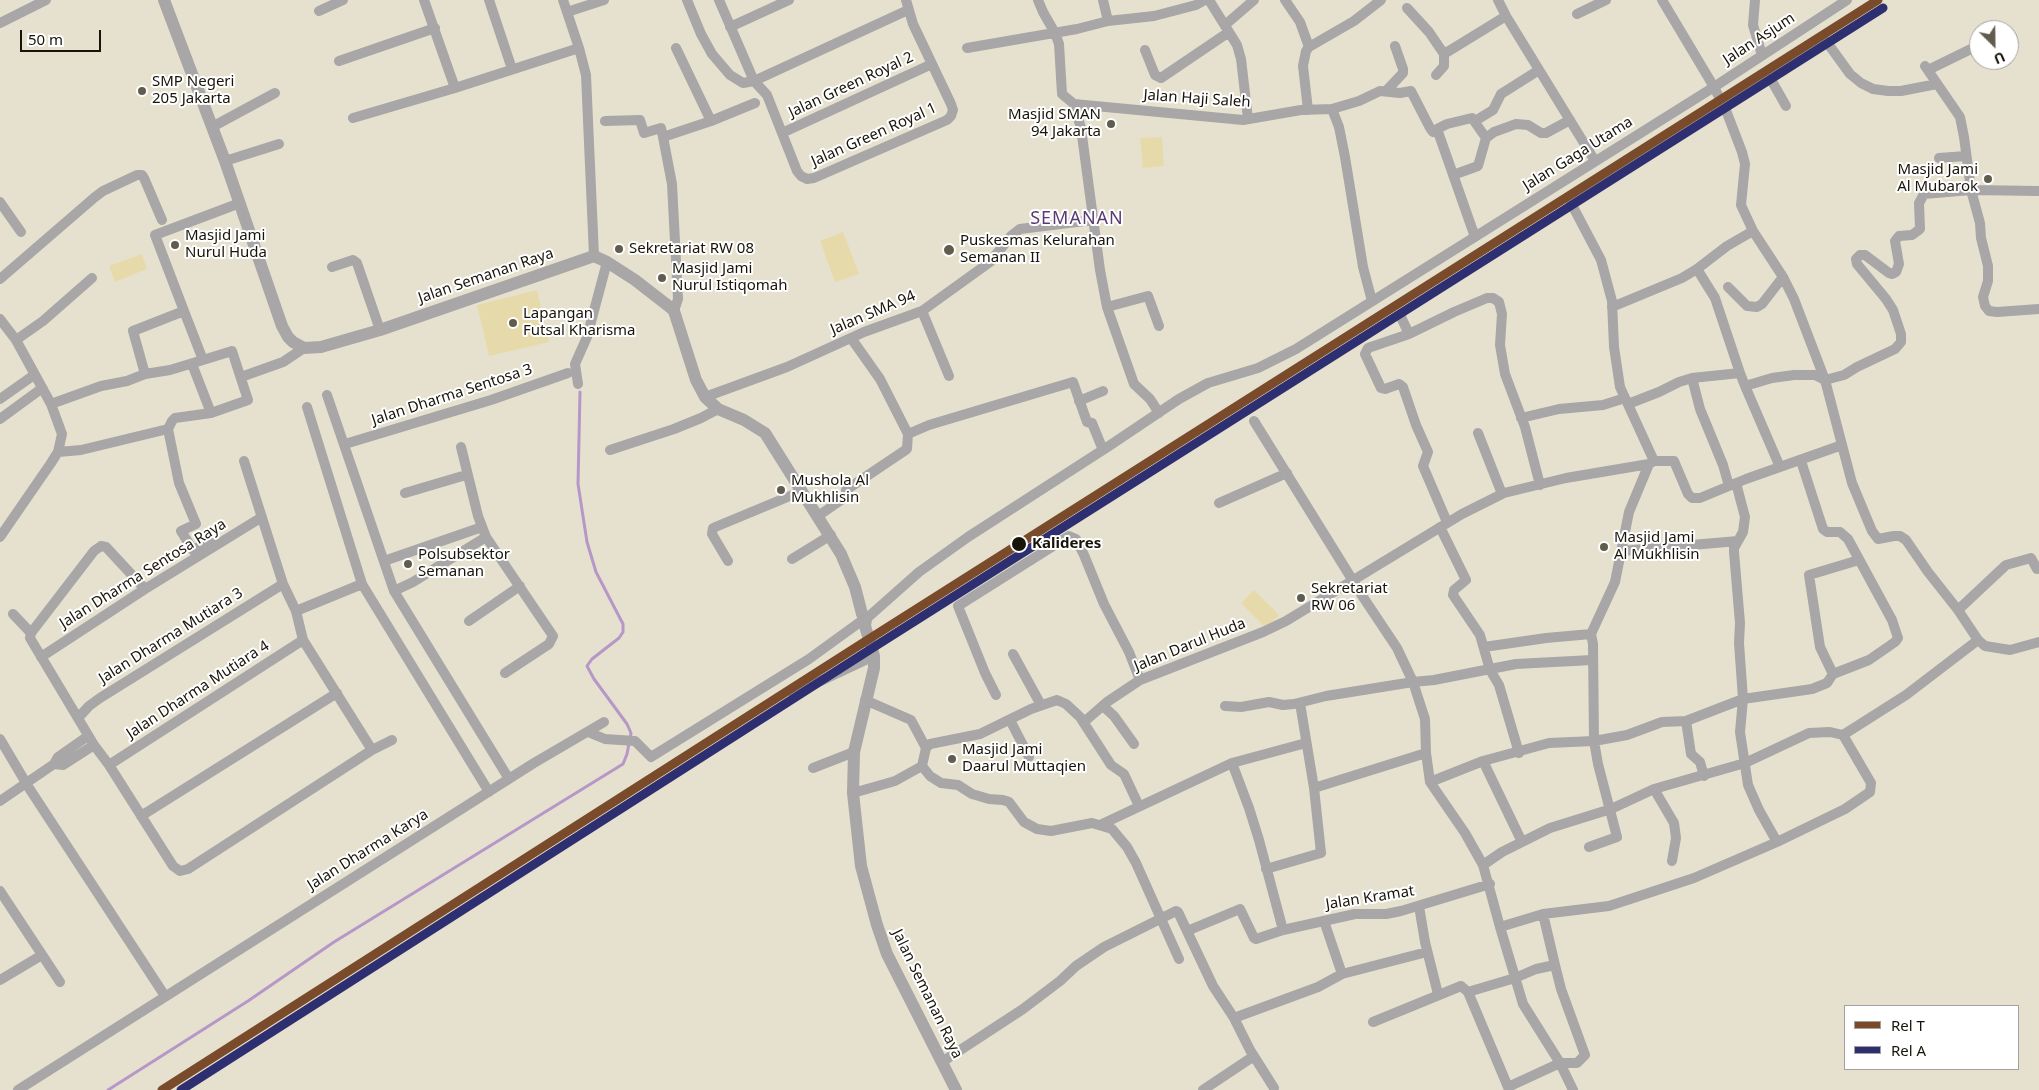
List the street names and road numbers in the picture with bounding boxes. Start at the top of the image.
street label: Jalan Asjum [1720,9,1798,69]
street label: Jalan Green Royal 2 [786,48,916,122]
street label: Jalan Haji Saleh [1143,86,1251,112]
street label: Jalan Green Royal 1 [808,99,940,171]
street label: Jalan Gaga Utama [1520,113,1636,195]
street label: Jalan Semanan Raya [416,244,556,308]
street label: Jalan SMA 94 [828,287,918,339]
street label: Jalan Dharma Sentosa 3 [369,361,535,429]
street label: Jalan Dharma Sentosa Raya [56,515,230,633]
street label: Jalan Dharma Mutiara 3 [96,584,246,688]
street label: Jalan Darul Huda [1132,614,1248,676]
street label: Jalan Dharma Mutiara 4 [123,637,273,743]
street label: Jalan Dharma Karya [304,806,432,894]
street label: Jalan Kramat [1324,882,1416,914]
street label: Jalan Semanan Raya [888,926,966,1062]

